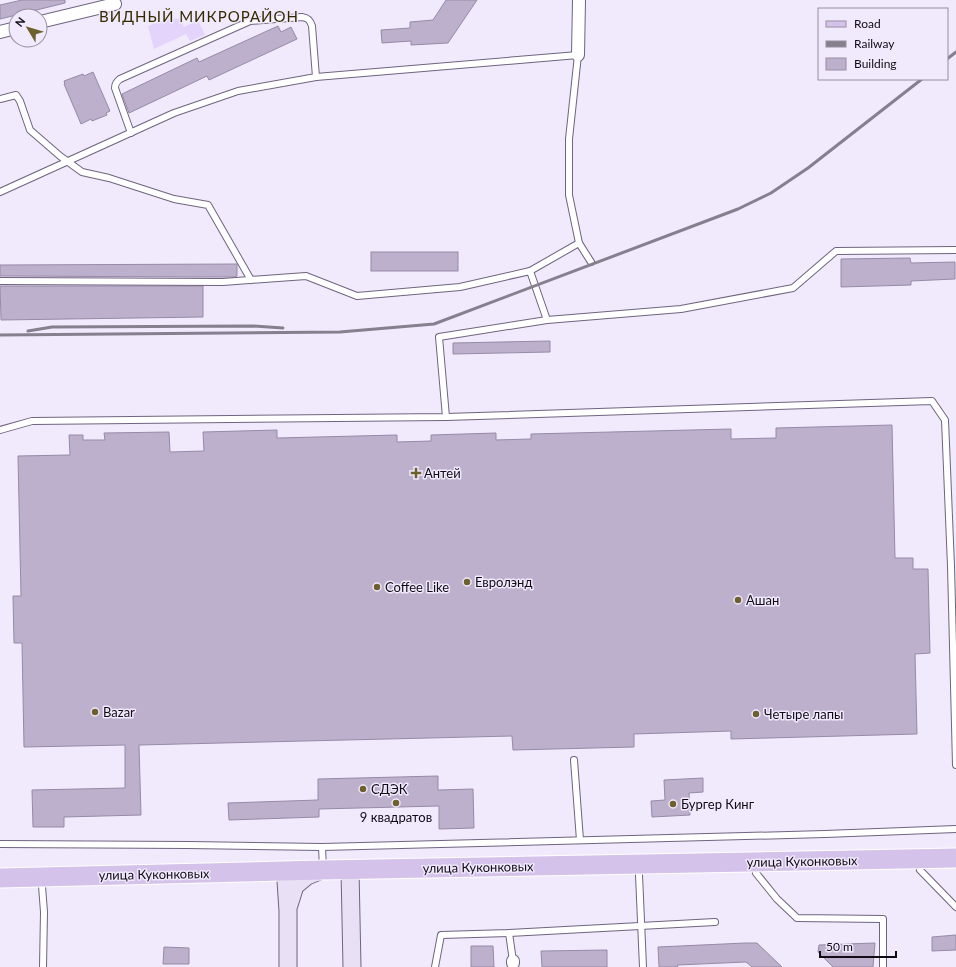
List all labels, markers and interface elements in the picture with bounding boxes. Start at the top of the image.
district label: ВИДНЫЙ МИКРОРАЙОН [99,7,299,25]
north arrow [8,8,48,48]
legend [818,8,948,80]
text: N [12,14,27,29]
text: Road [854,16,881,31]
text: Railway [854,36,895,51]
text: Building [854,56,897,71]
place label: Антей [424,465,461,481]
marker: Антей [411,468,421,478]
place label: Евролэнд [475,574,532,590]
marker: Евролэнд [462,577,472,587]
place label: Coffee Like [385,579,449,595]
marker: Coffee Like [372,582,382,592]
place label: Ашан [746,592,779,608]
marker: Ашан [733,595,743,605]
place label: Bazar [103,704,135,720]
place label: Четыре лапы [764,706,843,722]
marker: Bazar [90,707,100,717]
marker: Четыре лапы [751,709,761,719]
place label: СДЭК [371,781,408,797]
marker: СДЭК [358,784,368,794]
place label: Бургер Кинг [681,796,755,812]
marker: 9 квадратов [391,798,401,808]
marker: Бургер Кинг [668,799,678,809]
place label: 9 квадратов [360,809,432,825]
street label: улица Куконковых [746,852,858,870]
street label: улица Куконковых [422,858,534,876]
street label: улица Куконковых [98,865,210,883]
scale bar [820,933,896,959]
text: 50 m [826,939,853,954]

